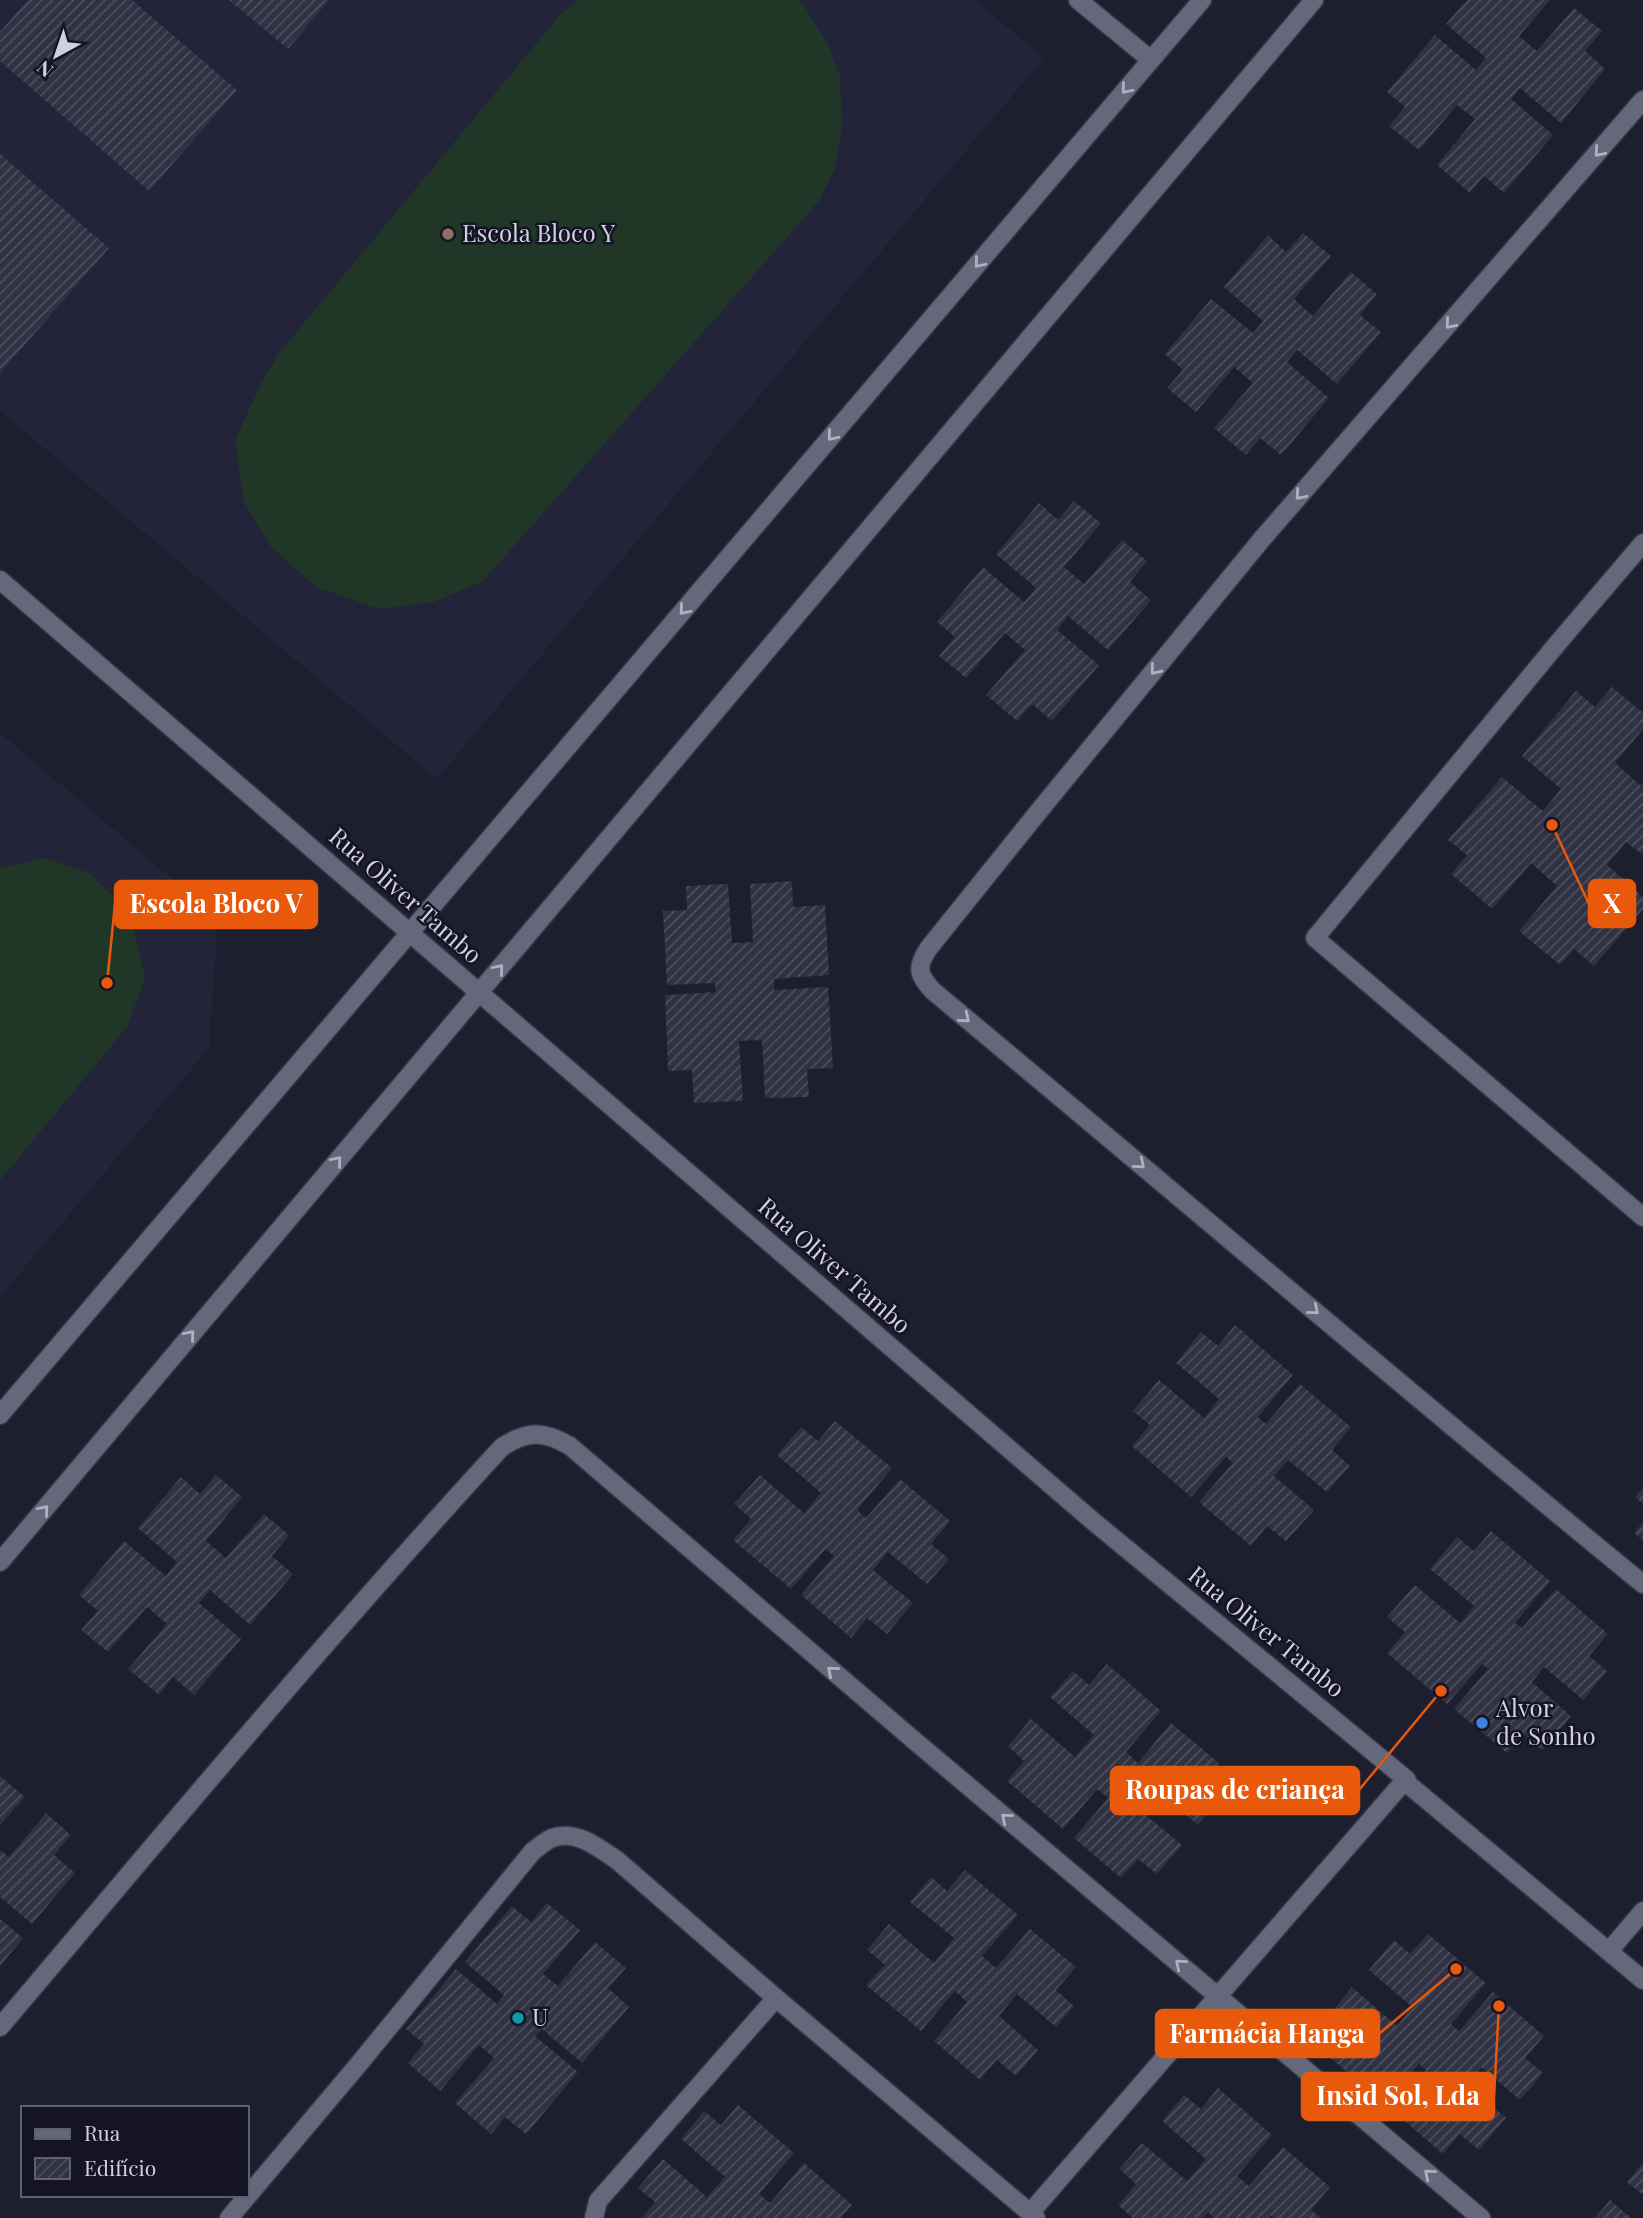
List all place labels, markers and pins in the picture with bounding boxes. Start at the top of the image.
place label: Escola Bloco Y [462,216,616,248]
marker: Escola Bloco Y [440,226,456,242]
callout: X [1589,880,1635,927]
callout: Escola Bloco V [115,881,317,928]
place label: Alvor de Sonho [1495,1691,1596,1751]
marker: Alvor de Sonho [1474,1715,1490,1731]
callout: Roupas de criança [1111,1767,1359,1814]
place label: U [532,2000,548,2032]
marker: U [510,2010,526,2026]
callout: Farmácia Hanga [1156,2010,1379,2057]
callout: Insid Sol, Lda [1302,2073,1494,2120]

